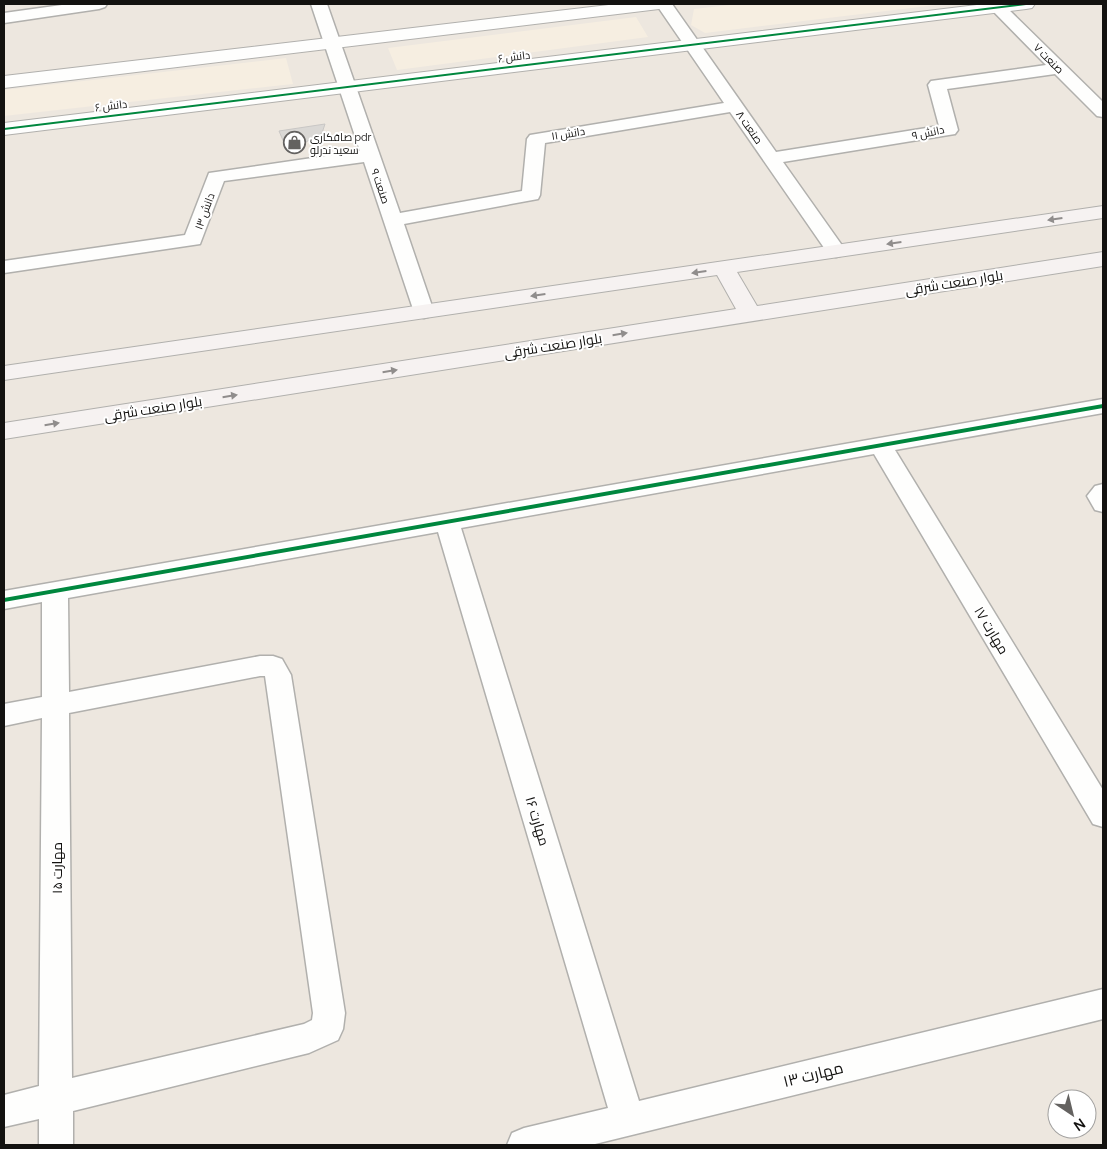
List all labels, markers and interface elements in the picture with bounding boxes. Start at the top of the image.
street label: صنعت ۷ [1031,40,1067,76]
street label: دانش ۶ [497,47,531,65]
street label: دانش ۶ [94,96,128,114]
street label: صنعت ۸ [733,107,767,147]
street label: دانش ۹ [910,121,946,143]
street label: دانش ۱۱ [550,123,586,143]
place label: صافکاری pdr سعید ندرلو [310,129,371,157]
shop icon: صافکاری pdr سعید ندرلو [282,130,306,154]
street label: صنعت ۹ [368,166,394,206]
street label: دانش ۱۳ [190,191,218,231]
one-way arrow [1047,216,1063,224]
one-way arrow [886,239,902,247]
street label: بلوار صنعت شرقی [904,265,1004,299]
one-way arrow [691,268,707,276]
one-way arrow [530,291,546,299]
street label: بلوار صنعت شرقی [503,328,603,362]
one-way arrow [612,330,628,338]
one-way arrow [383,366,399,374]
street label: بلوار صنعت شرقی [103,391,203,425]
one-way arrow [222,392,238,400]
one-way arrow [44,419,60,427]
street label: مهارت ۱۷ [970,602,1014,658]
street label: مهارت ۱۶ [521,794,555,848]
street label: مهارت ۱۵ [47,842,66,894]
street label: مهارت ۱۳ [781,1056,845,1092]
north arrow [1047,1089,1097,1139]
text: N [1070,1114,1089,1136]

